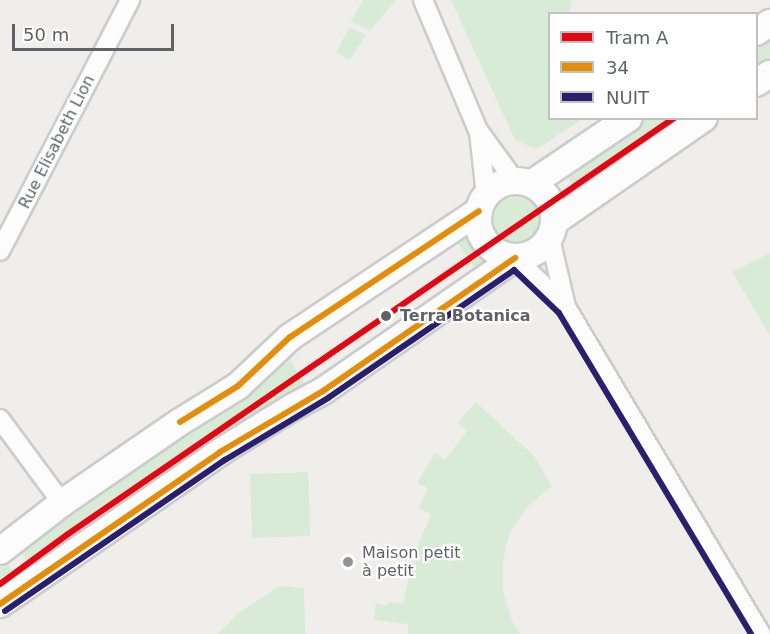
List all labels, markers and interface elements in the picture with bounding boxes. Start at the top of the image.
scale bar [15,12,177,50]
legend [548,12,758,120]
text: 50 m [23,24,69,45]
text: Tram A [606,27,668,48]
text: 34 [606,57,629,78]
street label: Rue Elisabeth Lion [15,72,99,212]
text: NUIT [606,87,649,108]
place label: Terra Botanica [400,306,531,326]
marker: Terra Botanica [377,307,395,325]
place label: Maison petit à petit [362,543,460,581]
marker: Maison petit à petit [339,553,357,571]

